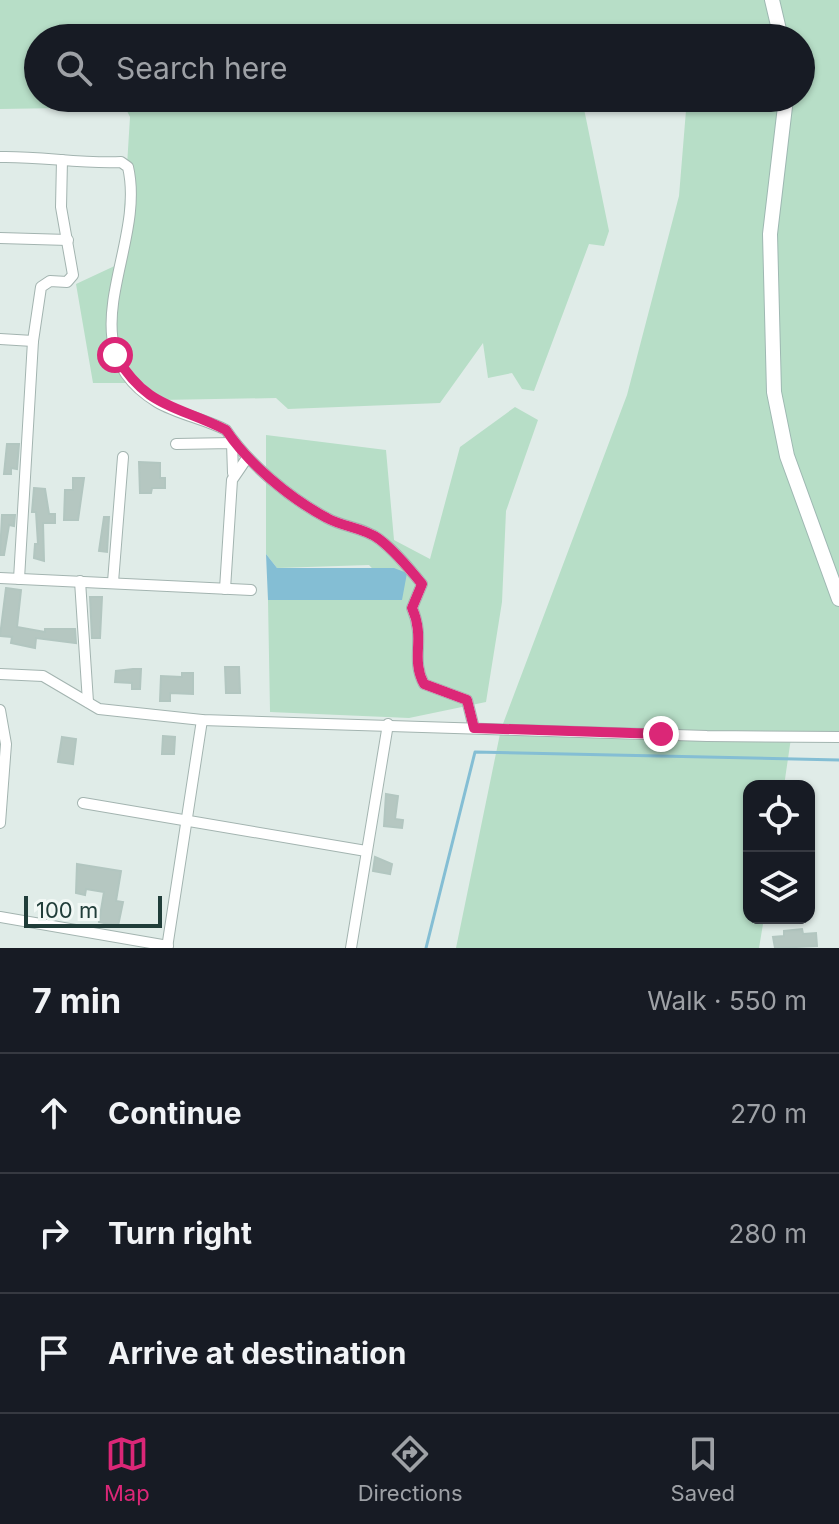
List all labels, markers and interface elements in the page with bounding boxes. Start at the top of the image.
search box [24,24,815,112]
icon: search [52,46,96,90]
text: Search here [116,50,288,86]
route start [97,337,133,373]
route end [643,716,679,752]
map controls [743,780,815,924]
button: locate [743,780,815,852]
button: layers [743,852,815,924]
scale bar [24,892,162,928]
text: 100 m [36,897,98,923]
text: 7 min [32,980,121,1021]
text: Walk · 550 m [647,985,807,1016]
icon: ahead [32,1091,76,1135]
text: Continue [108,1095,242,1131]
text: 270 m [730,1098,807,1129]
icon: right [32,1211,76,1255]
text: Turn right [108,1215,252,1251]
text: 280 m [729,1218,807,1249]
icon: arrive [32,1331,76,1375]
text: Arrive at destination [108,1335,406,1371]
tab: Map [104,1432,150,1506]
tab: Directions [358,1432,463,1506]
tab: Saved [671,1432,735,1506]

